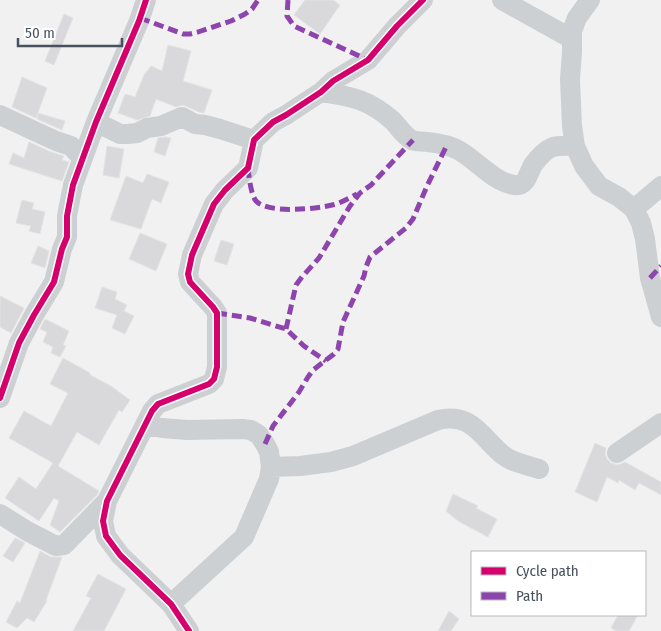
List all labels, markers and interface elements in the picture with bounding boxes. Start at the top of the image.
scale bar [18,15,121,47]
text: 50 m [25,24,55,42]
legend [471,551,646,616]
text: Cycle path [516,562,579,580]
text: Path [516,587,543,605]

